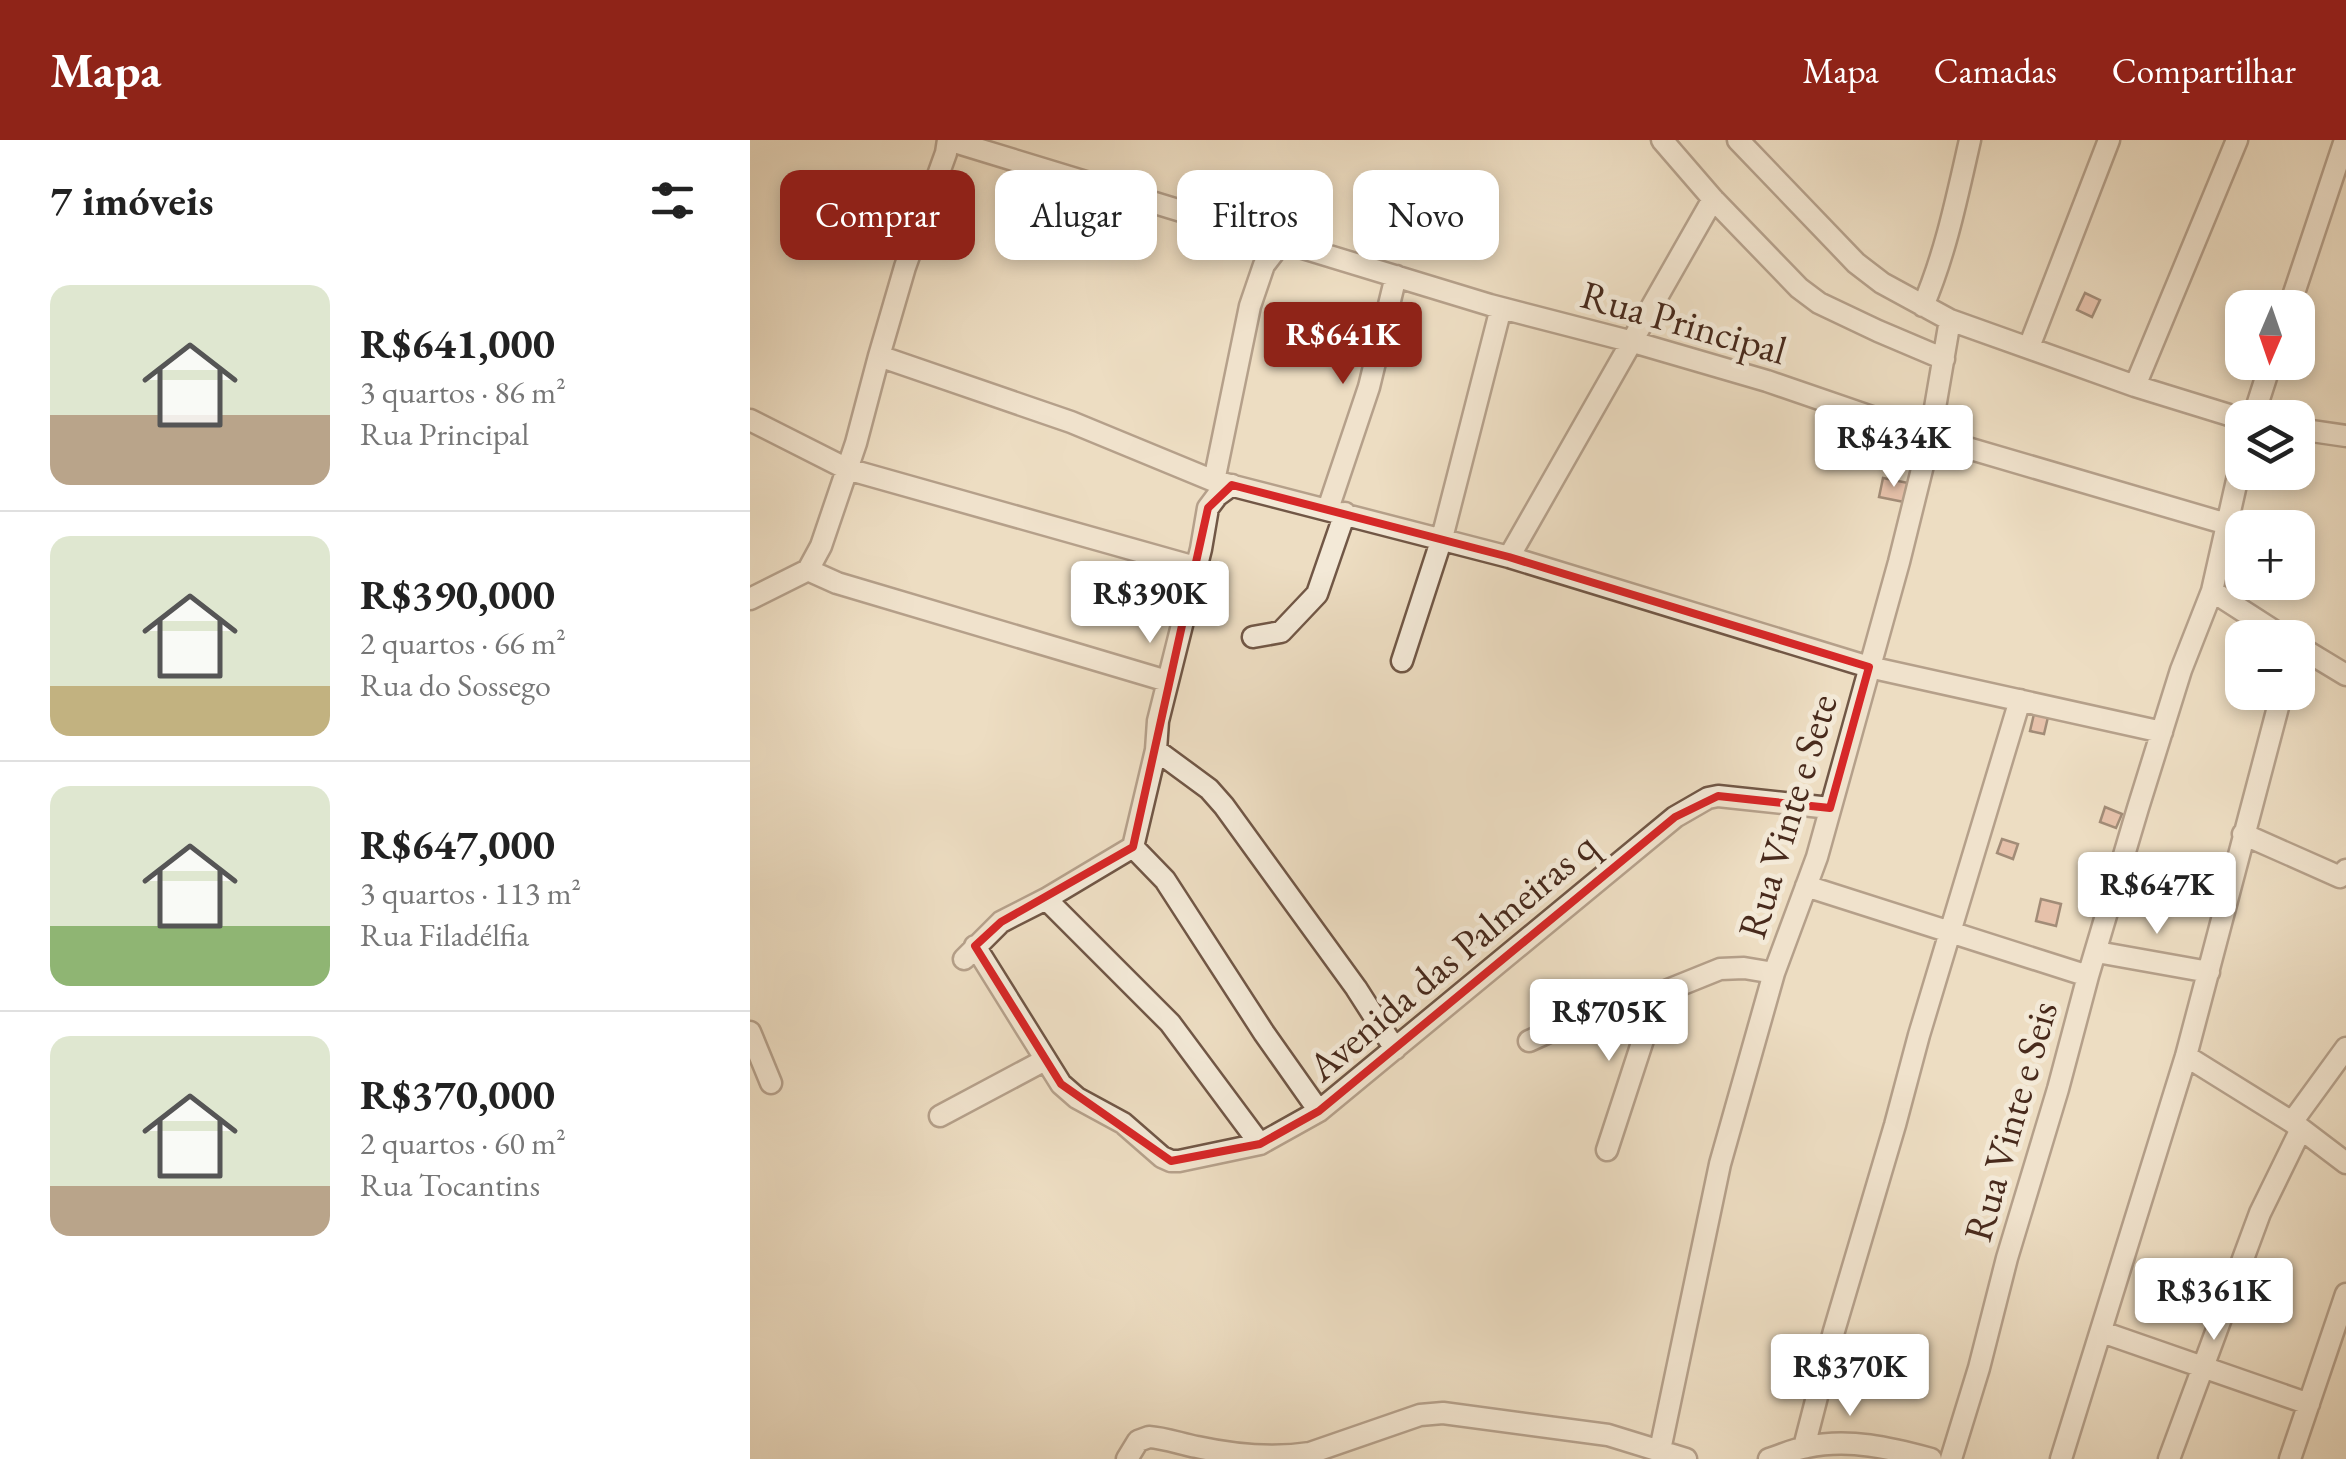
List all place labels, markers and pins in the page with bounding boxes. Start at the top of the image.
pin: R$641K [1262,302,1424,387]
pin: R$434K [1813,405,1975,490]
pin: R$390K [1069,561,1231,646]
pin: R$647K [2076,852,2238,937]
pin: R$705K [1528,979,1690,1064]
pin: R$361K [2133,1258,2295,1343]
pin: R$370K [1769,1334,1931,1419]

